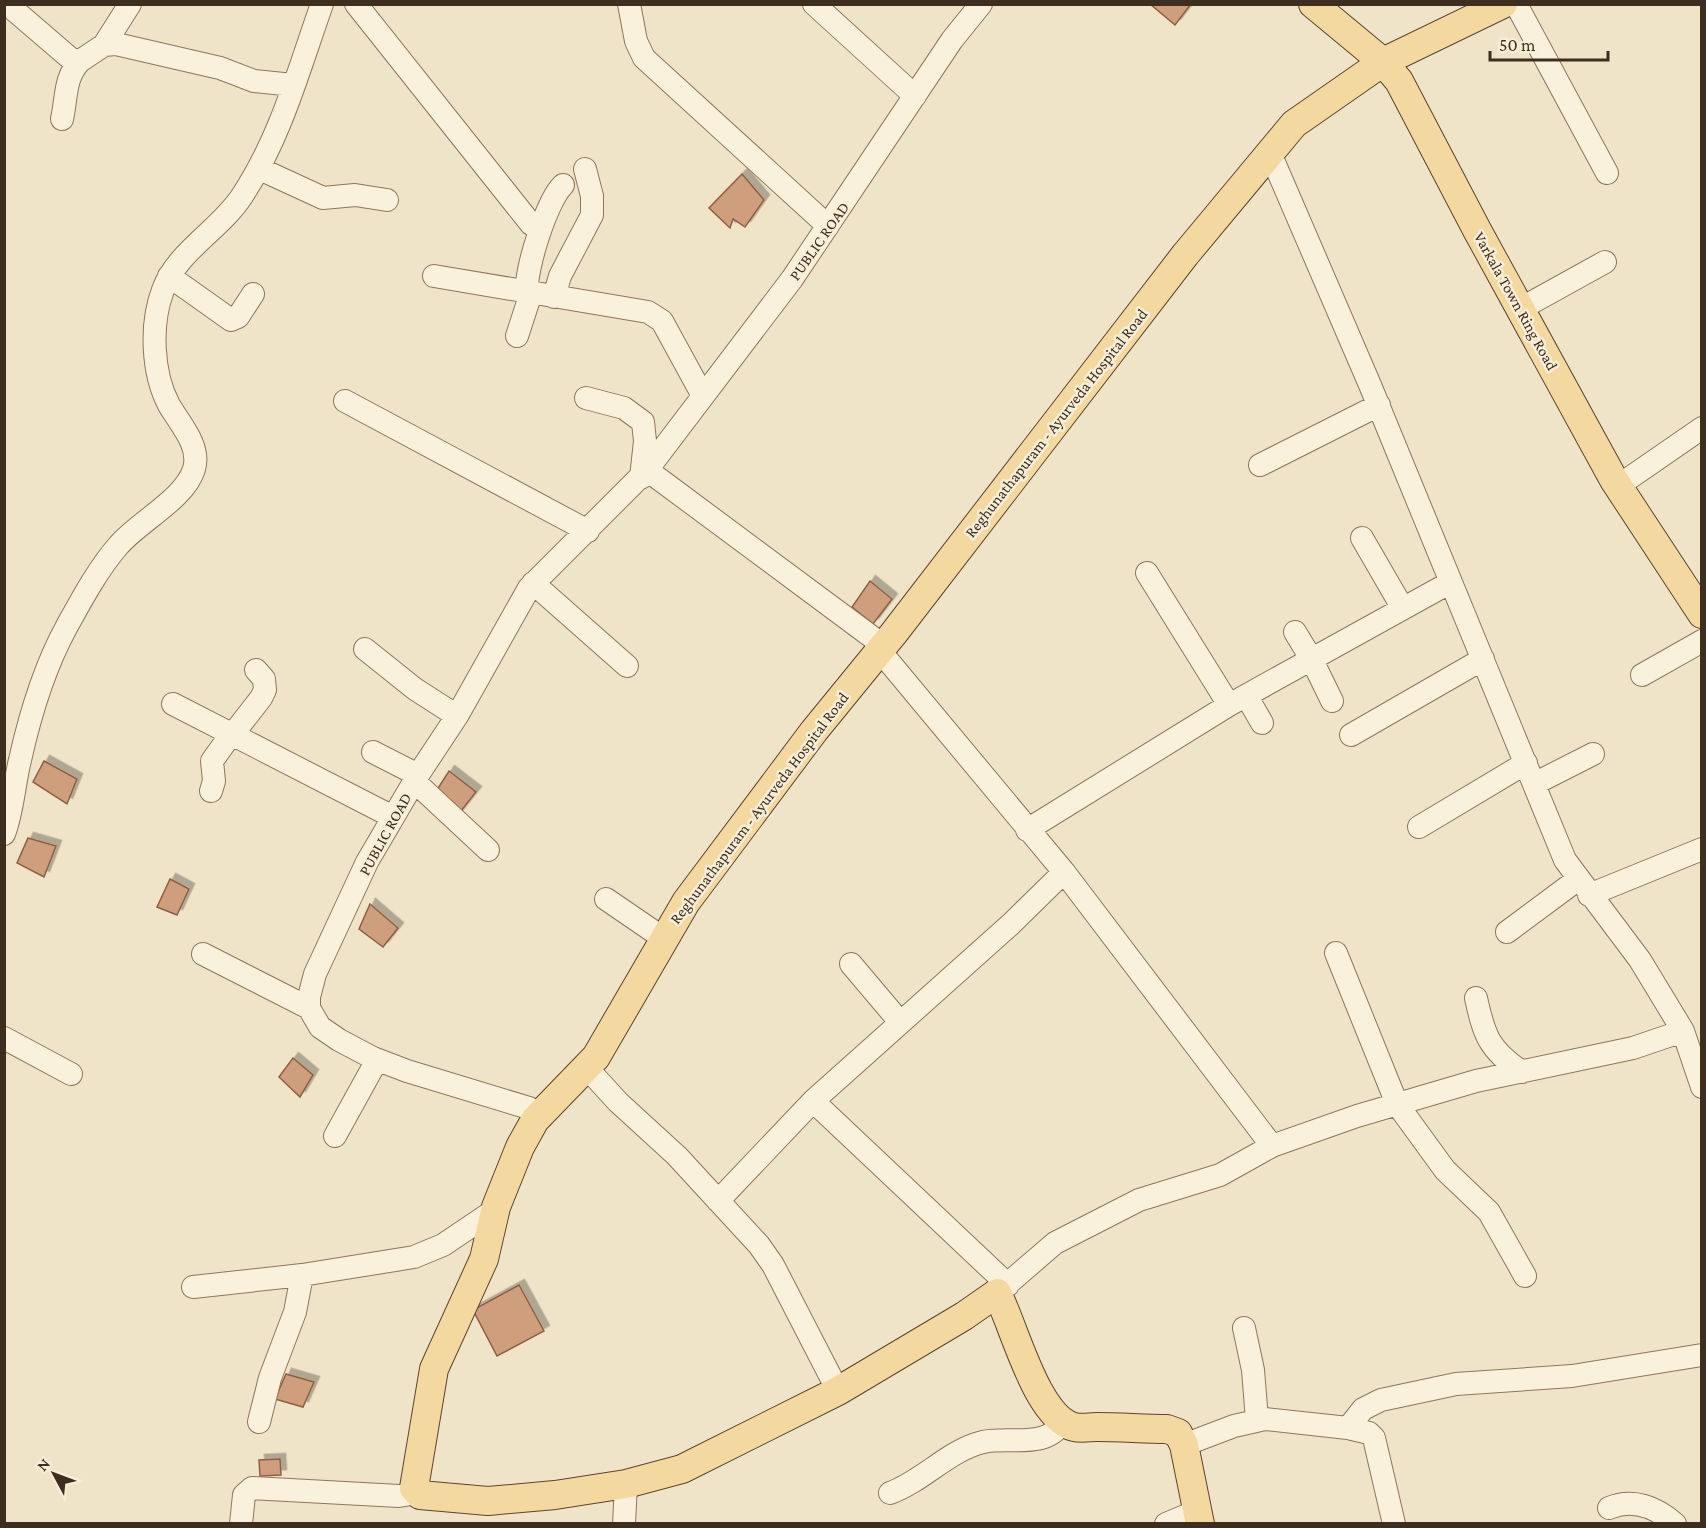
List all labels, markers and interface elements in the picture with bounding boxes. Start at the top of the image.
scale bar [1490,24,1608,62]
text: 50 m [1499,35,1536,55]
street label: PUBLIC ROAD [786,199,852,283]
street label: Varkala Town Ring Road [1470,229,1561,374]
street label: Reghunathapuram - Ayurveda Hospital Road [962,305,1152,541]
street label: Reghunathapuram - Ayurveda Hospital Road [666,689,853,928]
street label: PUBLIC ROAD [355,790,415,878]
north arrow [24,1444,84,1504]
text: N [33,1455,53,1474]

